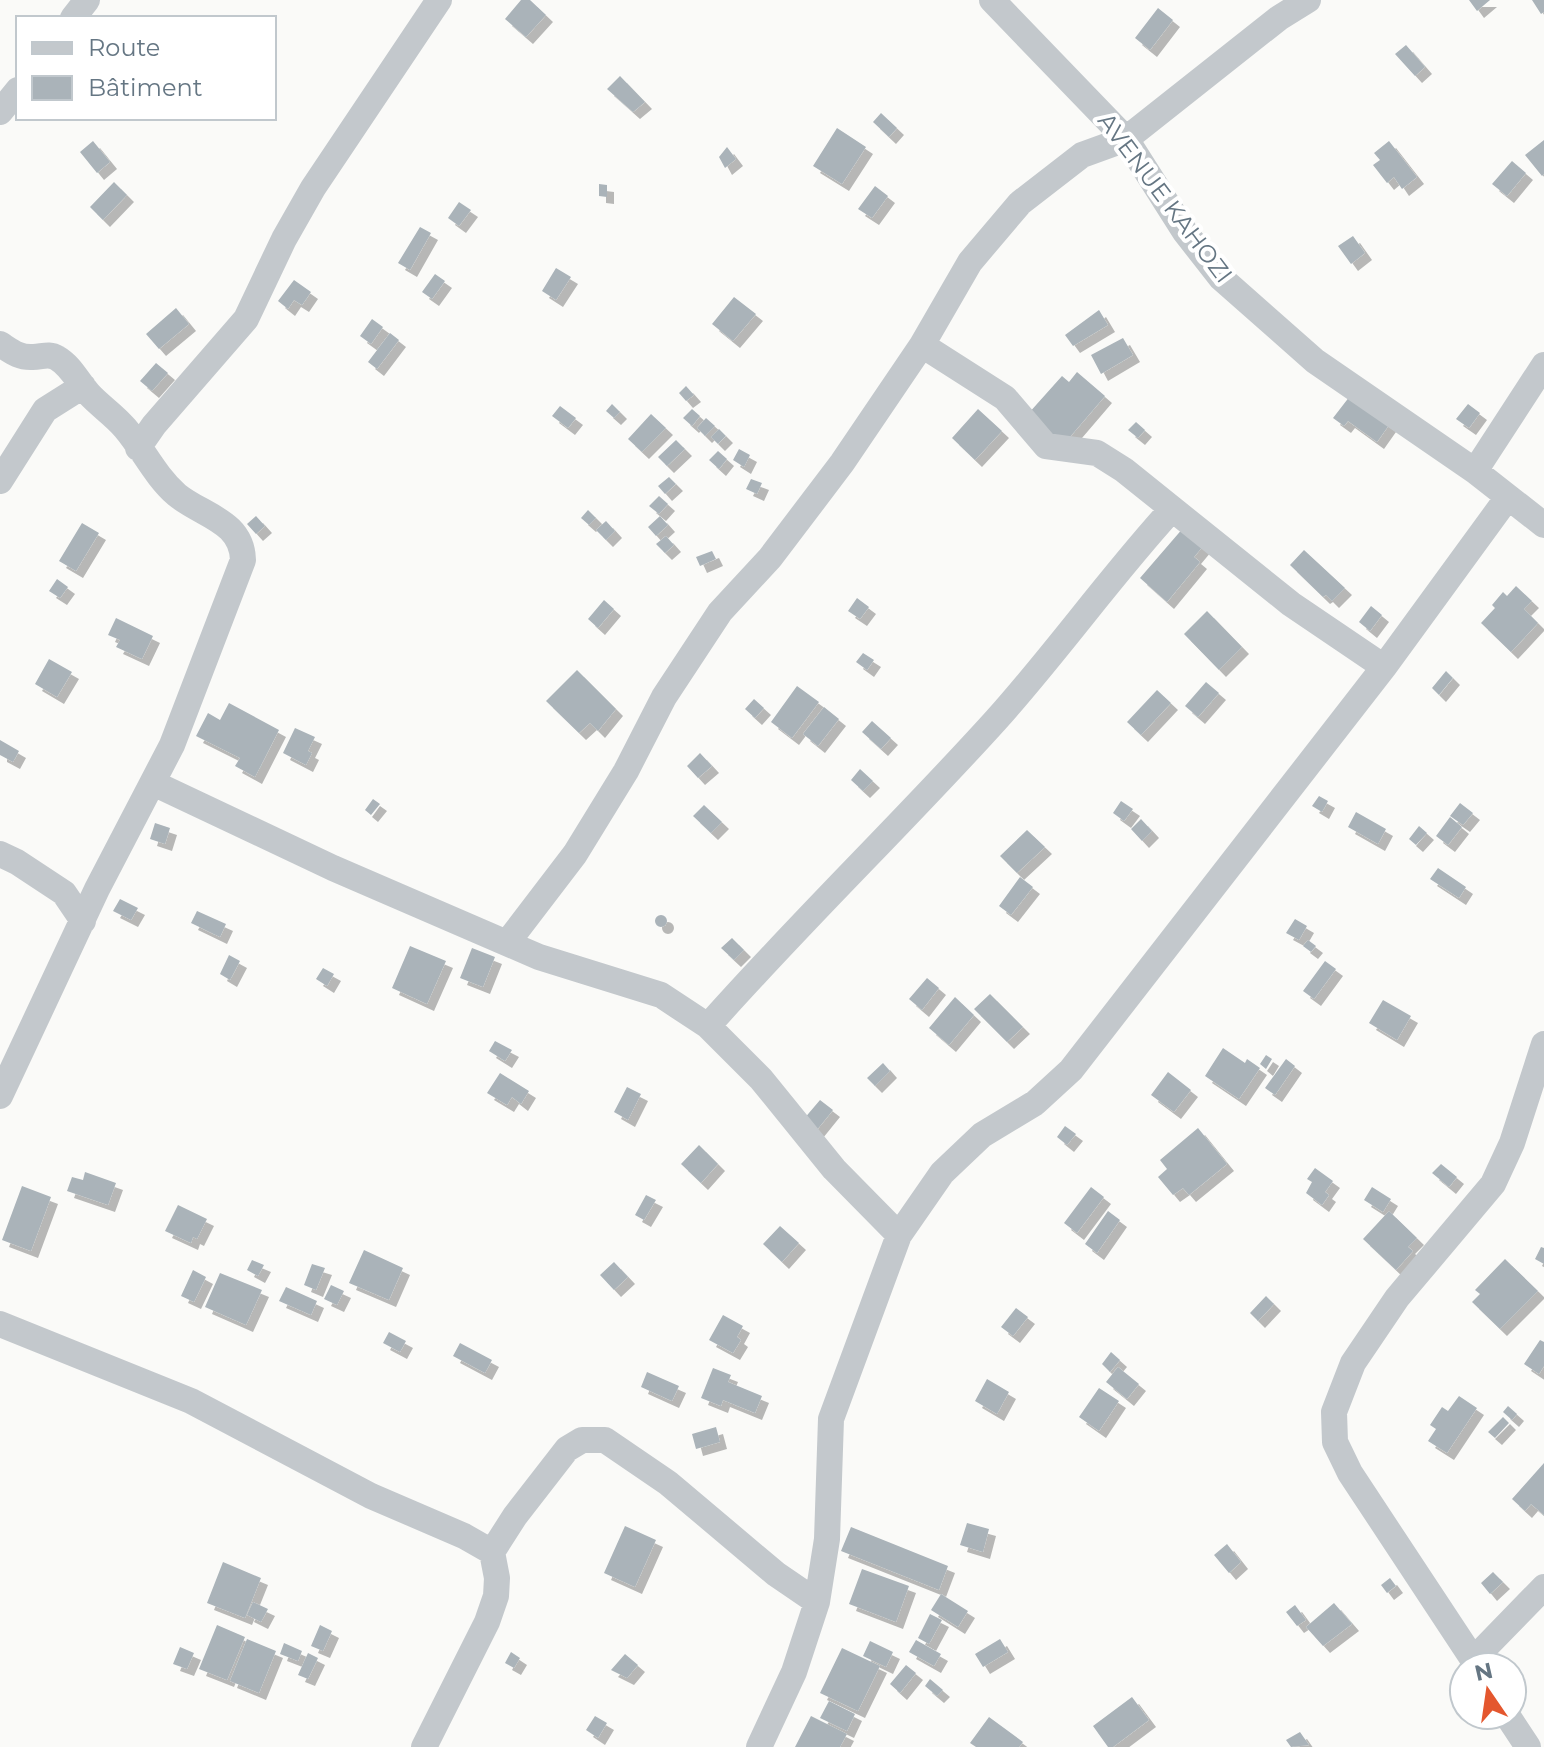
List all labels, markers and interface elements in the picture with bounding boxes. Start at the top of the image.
legend [16,16,276,120]
text: Route [88,33,160,62]
text: Bâtiment [88,73,203,102]
street label: AVENUE KAHOZI [1092,107,1239,289]
north arrow [1448,1651,1528,1731]
text: N [1472,1657,1495,1687]

